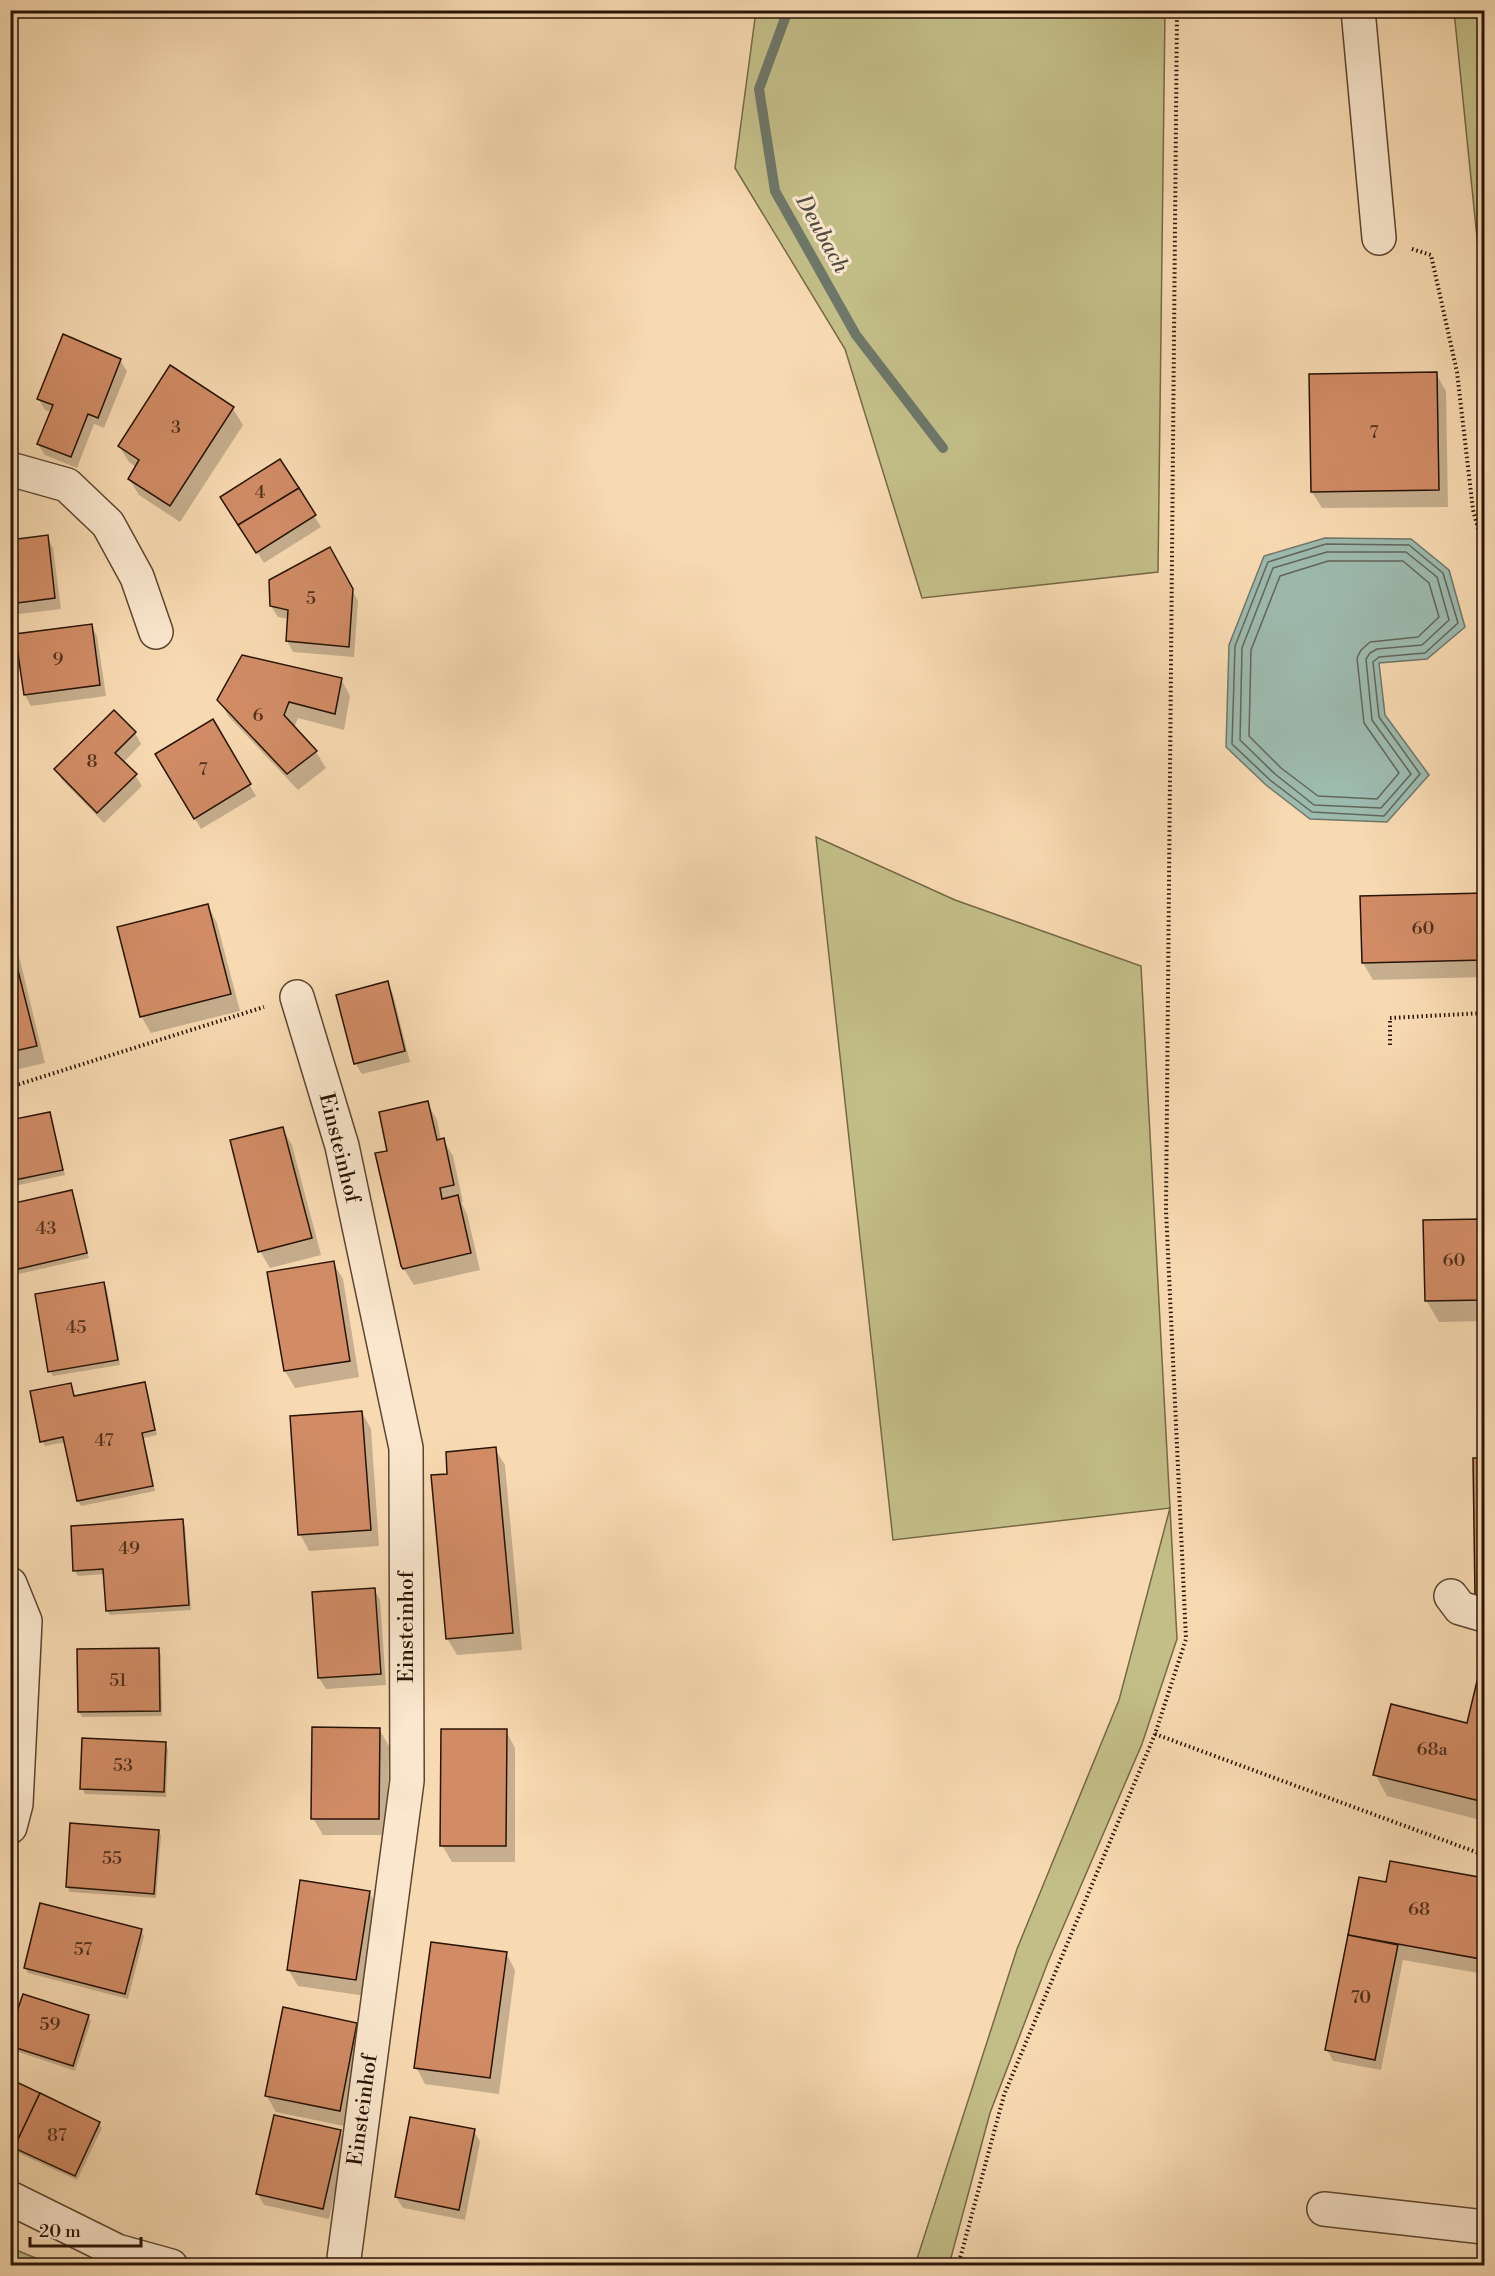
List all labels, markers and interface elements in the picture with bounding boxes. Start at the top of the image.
water label: Deubach [789,189,855,279]
house number: 3 [171,416,181,439]
house number: 7 [1369,421,1379,444]
house number: 4 [255,481,266,504]
house number: 5 [306,587,316,610]
house number: 9 [53,648,64,671]
house number: 6 [253,704,264,727]
house number: 8 [86,750,98,773]
house number: 7 [198,758,208,781]
house number: 60 [1412,917,1434,940]
street label: Einsteinhof [313,1090,366,1207]
house number: 43 [36,1217,56,1240]
house number: 60 [1443,1249,1465,1272]
house number: 45 [66,1316,86,1339]
house number: 47 [94,1429,114,1452]
house number: 49 [118,1537,140,1560]
street label: Einsteinhof [394,1569,420,1683]
house number: 51 [109,1669,127,1692]
house number: 68a [1416,1738,1448,1761]
house number: 53 [113,1754,133,1777]
house number: 55 [102,1847,122,1870]
house number: 68 [1408,1898,1430,1921]
house number: 57 [74,1938,92,1961]
house number: 70 [1351,1986,1371,2009]
house number: 59 [40,2013,61,2036]
street label: Einsteinhof [342,2051,384,2167]
house number: 87 [47,2124,67,2147]
scale bar [30,2210,141,2248]
text: 20 m [39,2220,81,2243]

